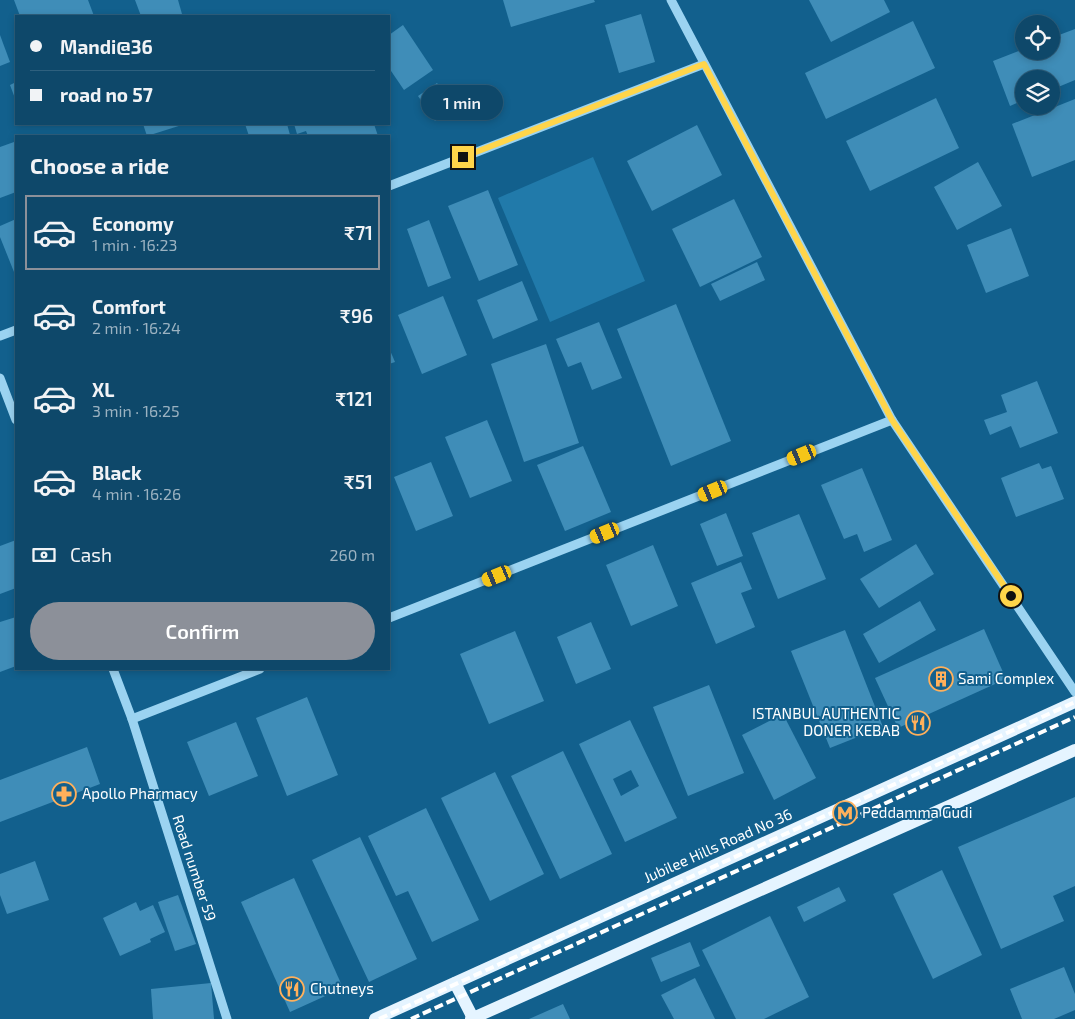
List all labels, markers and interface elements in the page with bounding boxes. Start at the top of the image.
map controls [1015,15,1060,115]
button: locate [1015,15,1060,60]
text: Mandi@36 [60,35,153,58]
button: layers [1015,70,1060,115]
text: road no 57 [60,83,153,106]
callout: 1 min [422,84,504,120]
text: 1 min [443,93,481,112]
route end [452,146,474,168]
text: Choose a ride [30,152,169,178]
icon: car [32,210,77,255]
text: Economy [92,212,174,235]
text: ₹71 [344,221,373,244]
text: 1 min · 16:23 [92,235,177,254]
icon: car [32,293,77,338]
text: Comfort [92,295,166,318]
text: ₹96 [340,304,373,327]
text: 2 min · 16:24 [92,318,181,337]
icon: car [32,376,77,421]
text: XL [92,378,114,401]
text: ₹121 [335,387,373,410]
text: 3 min · 16:25 [92,401,180,420]
car [785,442,818,468]
icon: car [32,459,77,504]
text: Black [92,461,142,484]
text: ₹51 [344,470,373,493]
car [696,478,729,504]
text: 4 min · 16:26 [92,484,181,503]
car [588,520,621,546]
icon: cash [30,541,58,569]
text: Cash [70,543,112,566]
text: 260 m [330,545,375,564]
car [480,563,513,589]
route start [1000,585,1022,607]
button: Confirm [30,602,375,660]
building icon: Sami Complex [928,666,954,692]
place label: Sami Complex [958,669,1054,687]
place label: ISTANBUL AUTHENTIC DONER KEBAB [752,704,900,739]
restaurant icon: ISTANBUL AUTHENTIC DONER KEBAB [905,710,931,736]
pharmacy icon: Apollo Pharmacy [51,781,77,807]
place label: Apollo Pharmacy [82,784,198,802]
metro station icon: Peddamma Gudi [832,800,858,826]
place label: Peddamma Gudi [862,803,972,821]
street label: Jubilee Hills Road No 36 [641,804,795,886]
street label: Road number 59 [169,812,221,923]
restaurant icon: Chutneys [279,976,305,1002]
place label: Chutneys [310,979,374,997]

